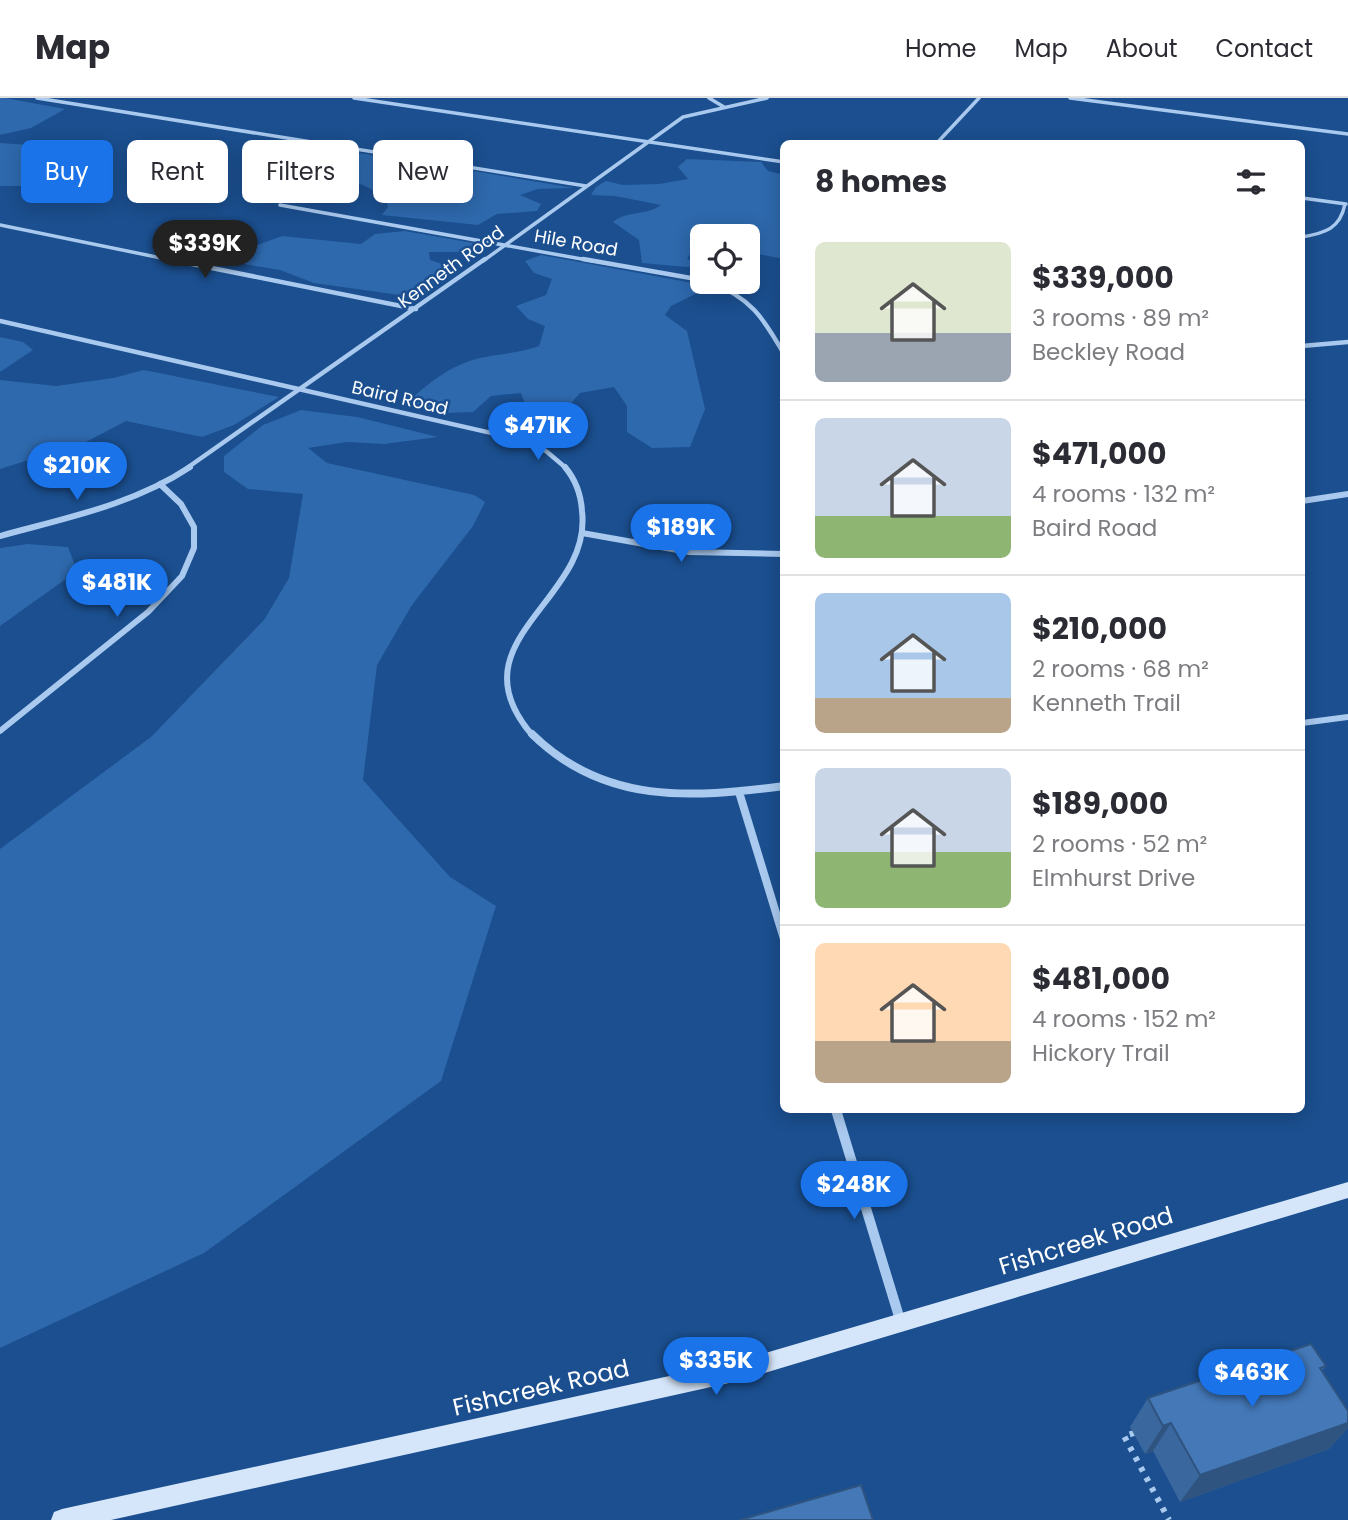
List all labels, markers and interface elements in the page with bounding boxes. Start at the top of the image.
text: Map [35,24,110,71]
text: Home [905,32,977,65]
text: Map [1015,32,1068,65]
text: About [1106,32,1177,65]
text: Contact [1215,32,1313,65]
chip: Buy [21,140,113,203]
chip: Rent [127,140,228,203]
chip: Filters [242,140,359,203]
chip: New [373,140,473,203]
text: 8 homes [815,160,947,203]
icon: filters [1232,163,1270,201]
pin: $339K [156,220,254,280]
street label: Kenneth Road [392,220,509,314]
street label: Hile Road [533,223,620,262]
map controls [690,224,760,294]
button: locate [690,224,760,294]
text: $339K [168,227,242,259]
text: $339,000 [1032,256,1174,299]
icon: home [871,270,955,354]
text: 3 rooms · 89 m² [1032,302,1209,334]
text: Beckley Road [1032,336,1185,368]
street label: Baird Road [349,374,451,421]
pin: $471K [489,402,587,462]
text: $471K [504,409,572,441]
text: $471,000 [1032,432,1167,475]
pin: $210K [28,442,126,502]
icon: home [871,446,955,530]
text: $210K [43,449,111,481]
text: 4 rooms · 132 m² [1032,478,1215,510]
pin: $189K [632,504,730,564]
text: $189K [647,511,715,543]
text: Baird Road [1032,512,1157,544]
pin: $481K [68,560,166,619]
text: $481K [82,566,152,598]
text: $210,000 [1032,607,1167,650]
icon: home [871,621,955,705]
text: 2 rooms · 68 m² [1032,653,1209,685]
text: Kenneth Trail [1032,687,1181,719]
text: $189,000 [1032,782,1168,825]
icon: home [871,796,955,880]
text: 2 rooms · 52 m² [1032,828,1207,860]
text: Elmhurst Drive [1032,862,1195,894]
text: $481,000 [1032,957,1170,1000]
icon: home [871,971,955,1055]
text: 4 rooms · 152 m² [1032,1003,1216,1035]
text: Hickory Trail [1032,1037,1170,1069]
pin: $248K [805,1162,903,1221]
text: $248K [817,1168,891,1200]
street label: Fishcreek Road [995,1198,1177,1283]
pin: $335K [667,1338,765,1397]
text: $335K [679,1344,753,1376]
pin: $463K [1203,1350,1301,1409]
street label: Fishcreek Road [449,1351,632,1424]
text: $463K [1214,1356,1290,1388]

